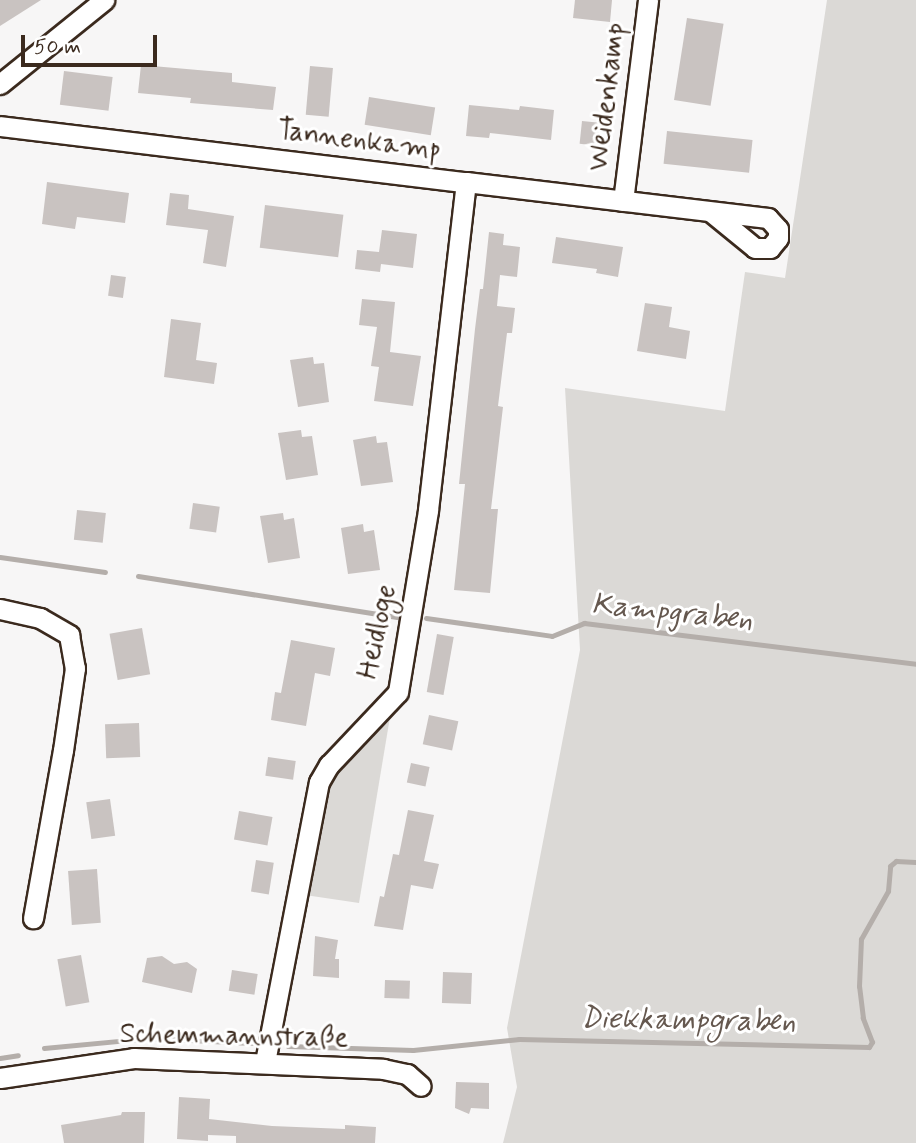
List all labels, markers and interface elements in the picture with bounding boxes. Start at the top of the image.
scale bar [24,21,161,65]
street label: Weidenkamp [582,21,634,173]
text: 50 m [34,33,81,61]
street label: Tannenkamp [275,114,443,168]
street label: Heidloge [352,582,404,682]
water label: Kampgraben [590,587,754,639]
water label: Diekkampgraben [580,1001,796,1041]
street label: Schemmannstraße [119,1018,349,1056]

